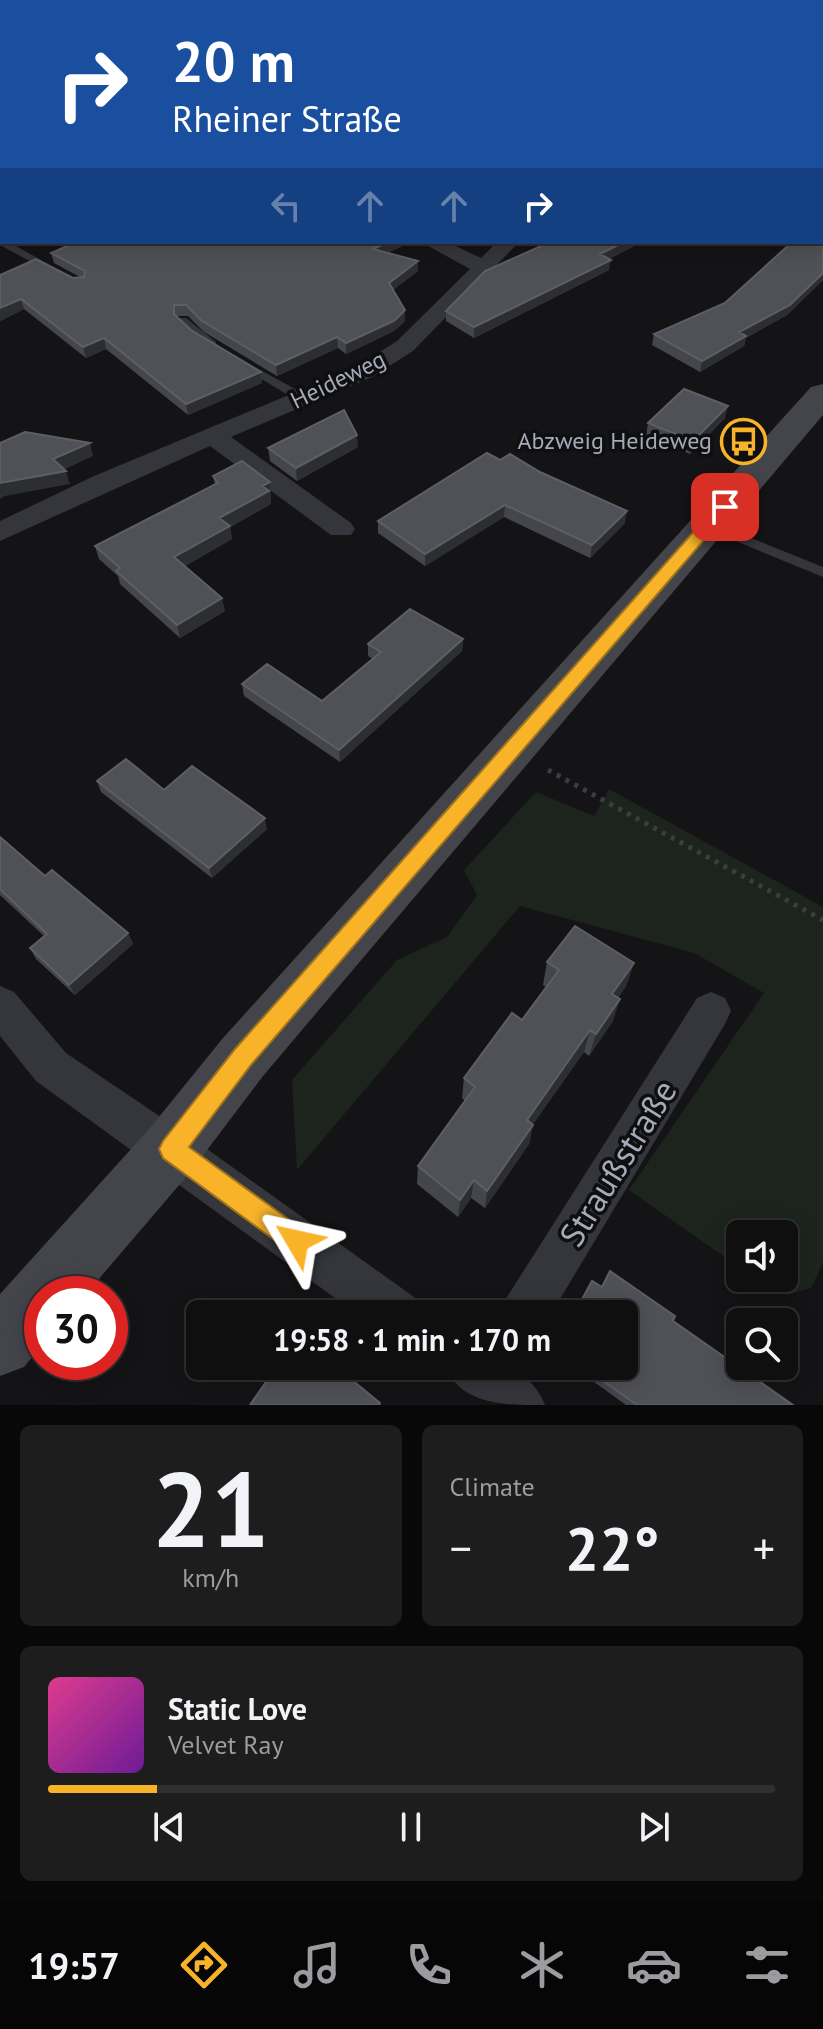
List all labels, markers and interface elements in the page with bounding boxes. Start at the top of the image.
text: 20 m [172,25,295,97]
icon: right [40,32,144,136]
text: Rheiner Straße [172,95,402,142]
icon: left [264,184,308,228]
icon: ahead [348,184,392,228]
icon: ahead [432,184,476,228]
icon: right [516,184,560,228]
street label: Heideweg [285,343,390,416]
bus stop icon: Abzweig Heideweg [719,417,767,465]
place label: Abzweig Heideweg [518,425,712,456]
pin [691,473,759,541]
icon: arrive [703,485,747,529]
street label: Straußstraße [549,1071,686,1254]
position arrow [255,1199,339,1283]
map controls [726,1220,798,1380]
button: sound [726,1220,798,1292]
speed limit sign: 30 [24,1276,128,1380]
button: search [726,1308,798,1380]
text: 19:58 · 1 min · 170 m [273,1320,551,1359]
text: 21 [152,1441,270,1576]
text: Climate [450,1470,535,1503]
text: 22° [565,1509,659,1587]
text: − [450,1519,472,1576]
text: + [753,1519,775,1576]
text: km/h [182,1561,239,1594]
text: Static Love [168,1689,307,1728]
text: Velvet Ray [168,1728,284,1761]
icon: previous [147,1805,191,1849]
icon: pause [389,1805,433,1849]
icon: next [632,1805,676,1849]
icon: directions [176,1937,232,1993]
icon: music [289,1937,345,1993]
icon: phone [401,1937,457,1993]
icon: climate [514,1937,570,1993]
icon: car [626,1937,682,1993]
icon: filters [739,1937,795,1993]
text: 19:57 [28,1942,120,1989]

